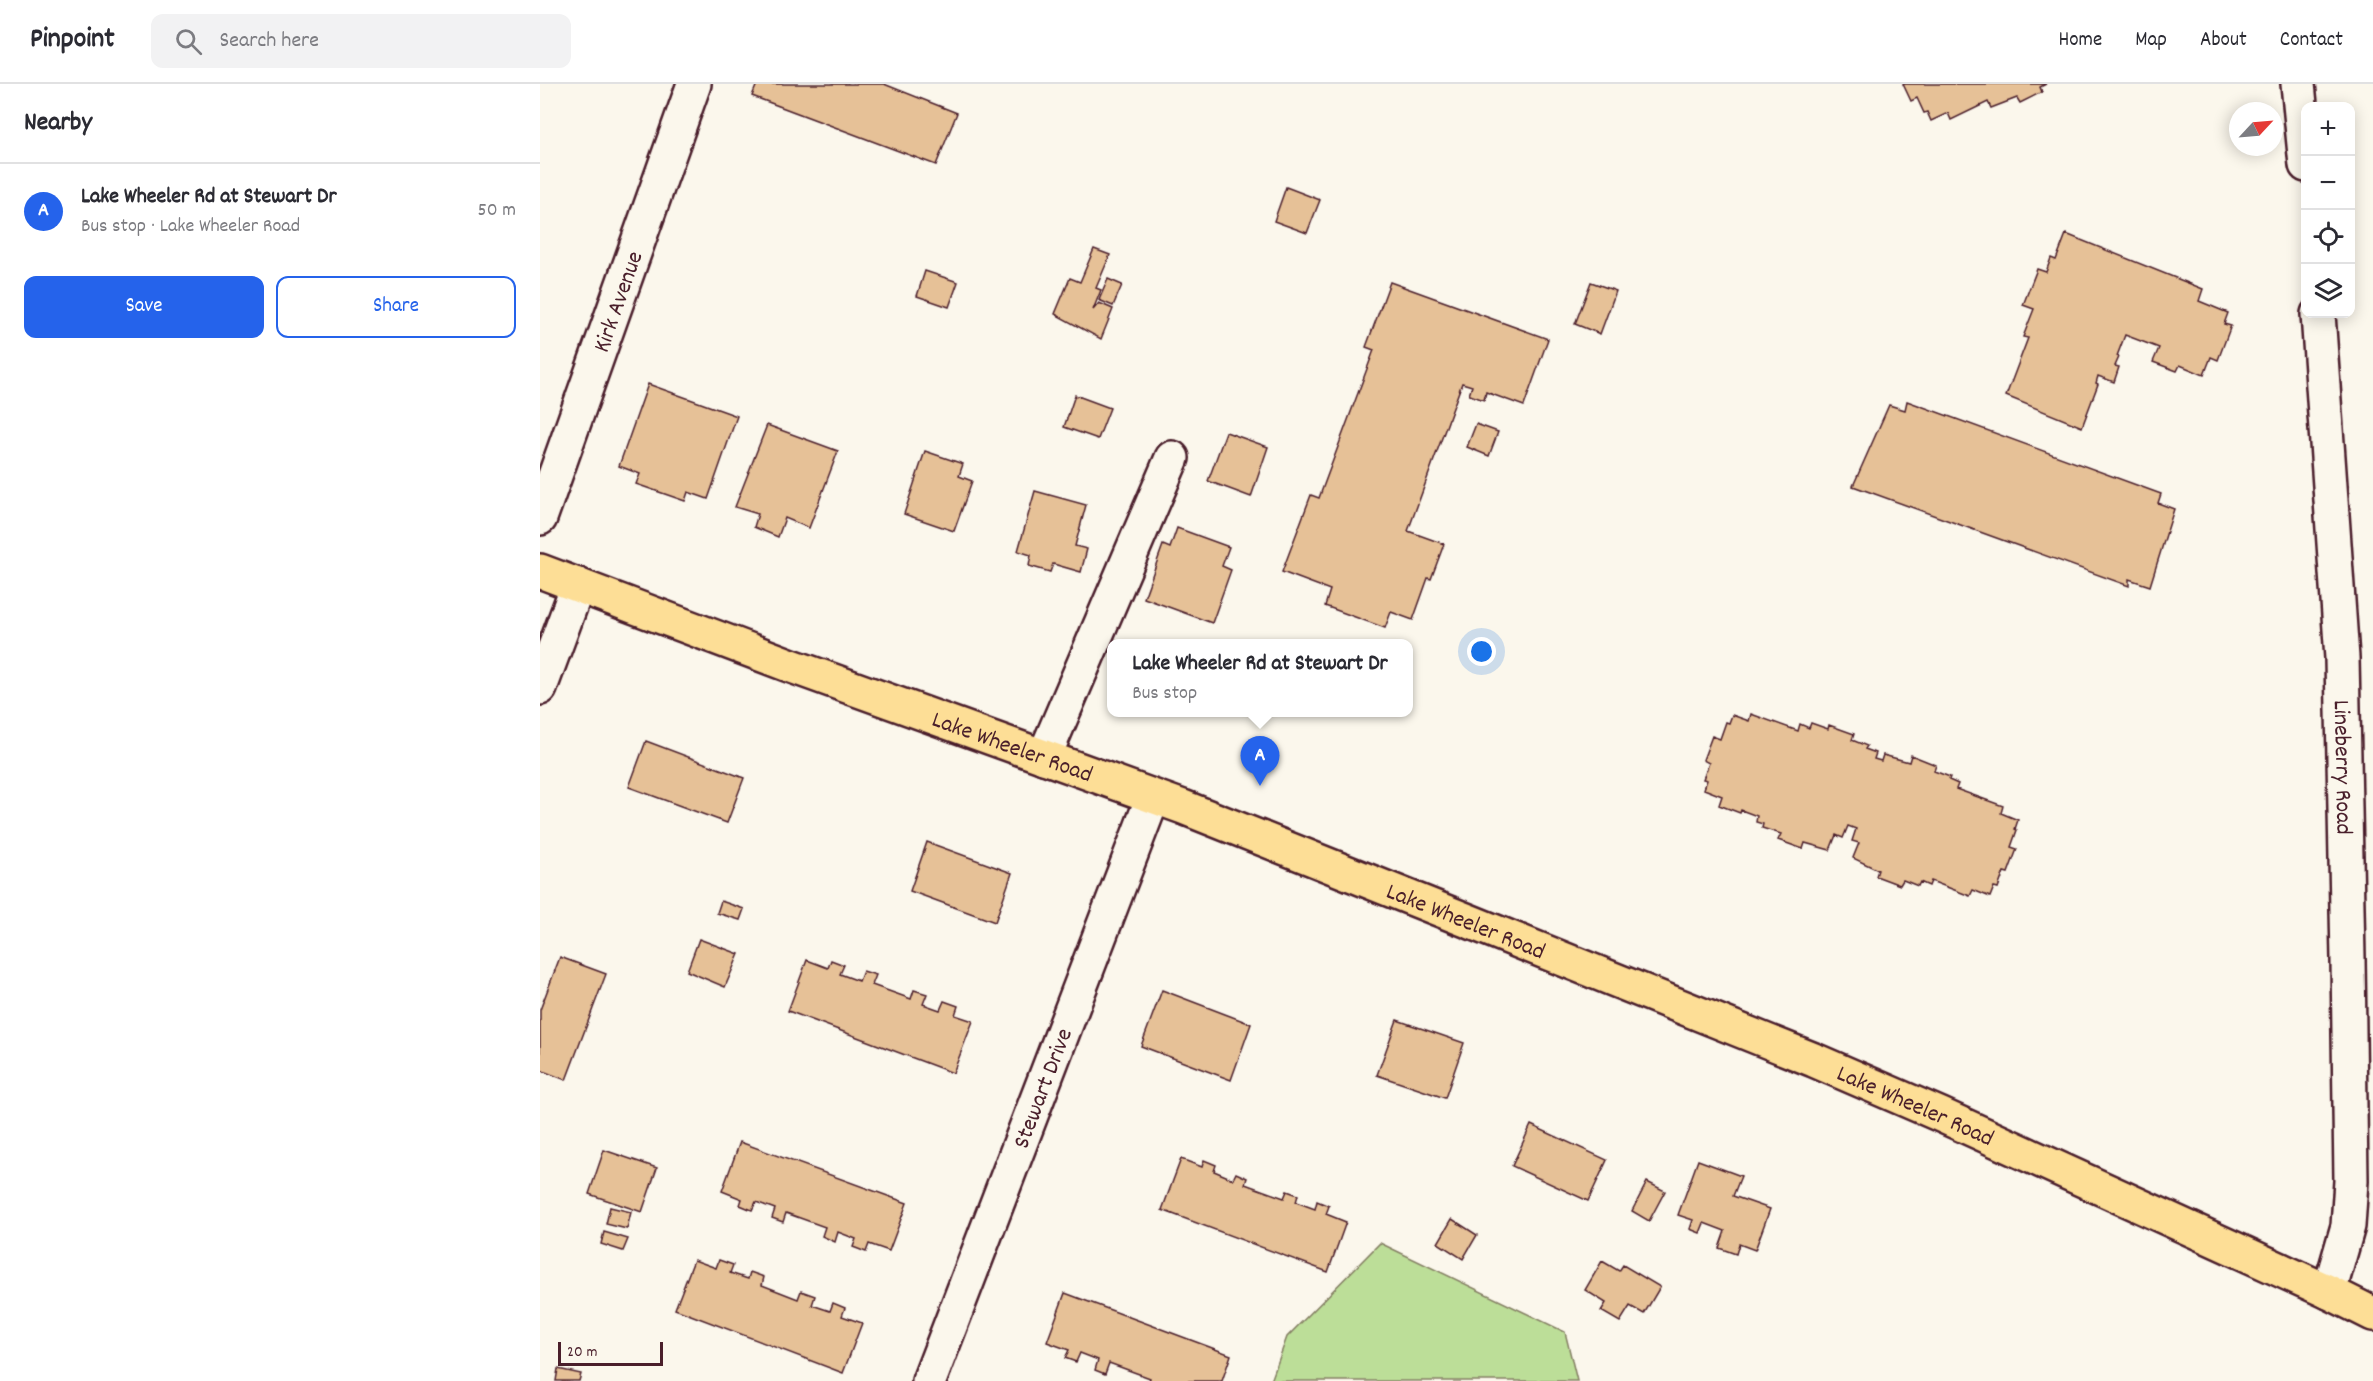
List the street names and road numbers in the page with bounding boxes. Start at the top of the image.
street label: Kirk Avenue [586,247,653,358]
street label: Lineberry Road [2323,699,2360,835]
street label: Lake Wheeler Road [927,704,1097,793]
street label: Lake Wheeler Road [1381,876,1550,970]
street label: Stewart Drive [1006,1024,1083,1154]
street label: Lake Wheeler Road [1831,1058,1999,1157]

